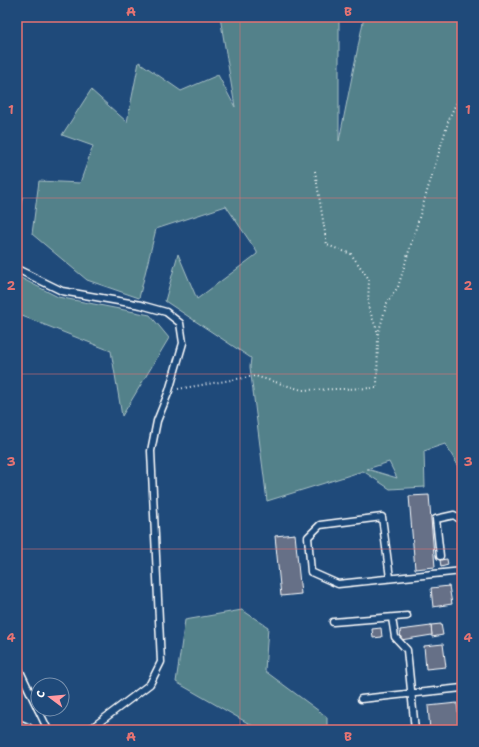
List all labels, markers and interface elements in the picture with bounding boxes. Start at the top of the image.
text: A [126,3,136,20]
text: B [344,3,352,20]
text: 1 [8,101,14,118]
text: 1 [465,101,471,118]
text: 2 [6,277,16,294]
text: 2 [463,277,473,294]
text: 3 [6,453,16,470]
text: 3 [463,453,473,470]
text: 4 [6,629,16,646]
text: 4 [463,629,473,646]
north arrow [30,677,70,717]
text: С [33,689,49,700]
text: A [126,728,136,745]
text: B [344,728,352,745]

